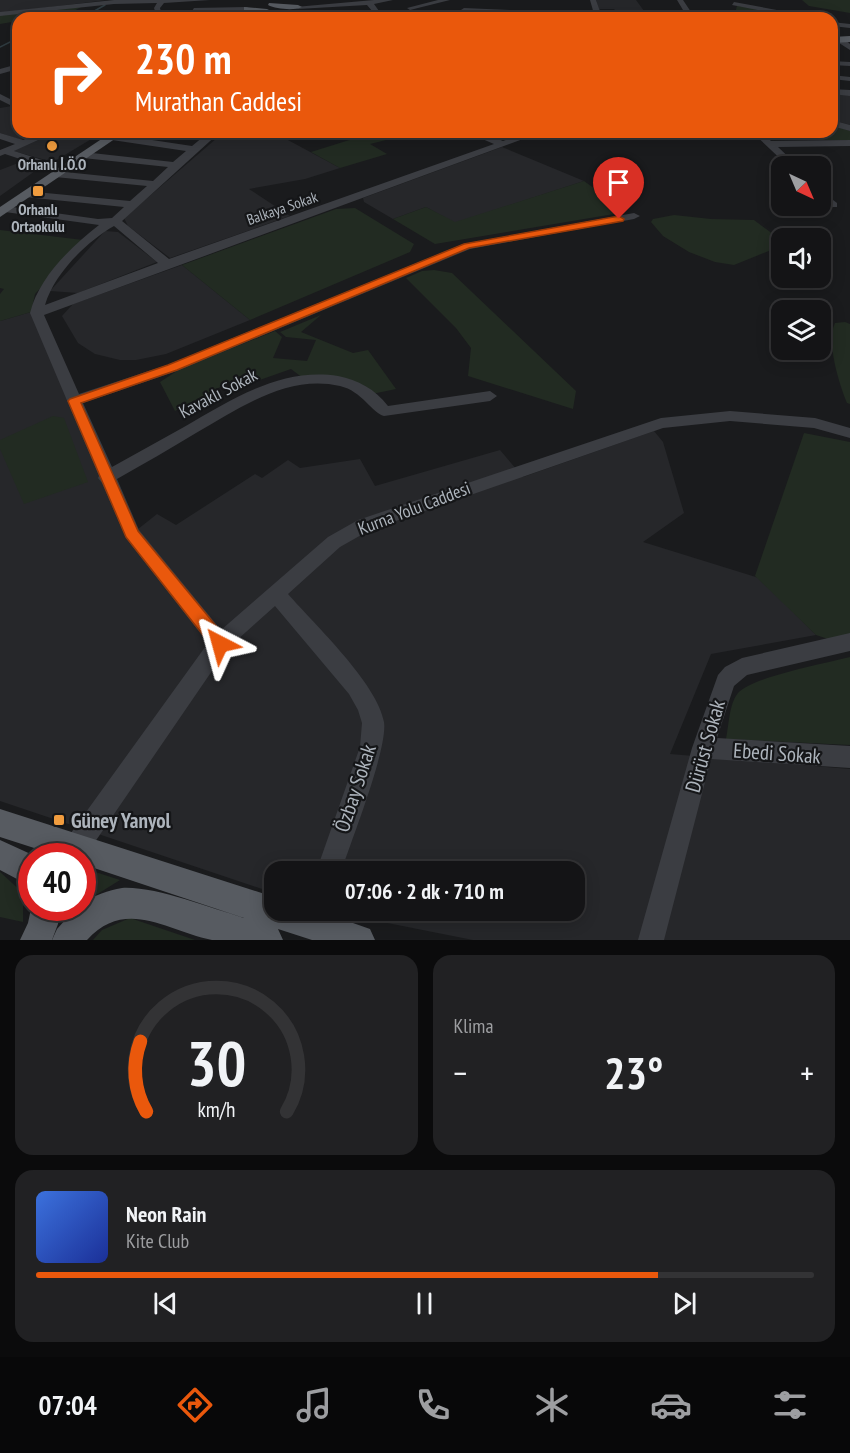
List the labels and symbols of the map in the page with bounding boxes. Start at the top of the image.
marker: Orhanlı İ.Ö.O [45,139,59,153]
place label: Orhanlı İ.Ö.O [18,155,86,174]
north arrow [771,156,831,216]
pin [593,157,644,219]
marker: Orhanlı Ortaokulu [31,184,45,198]
street label: Balkaya Sokak [244,187,320,229]
place label: Orhanlı Ortaokulu [11,200,65,236]
street label: Kavaklı Sokak [175,363,261,423]
street label: Kurna Yolu Caddesi [355,476,473,540]
position arrow [188,612,252,676]
street label: Dürüst Sokak [679,697,731,795]
street label: Ebedi Sokak [732,736,822,770]
street label: Özbay Sokak [328,741,382,835]
place label: Güney Yanyol [71,807,172,834]
marker: Güney Yanyol [52,813,66,827]
speed limit sign: 40 [18,843,96,921]

